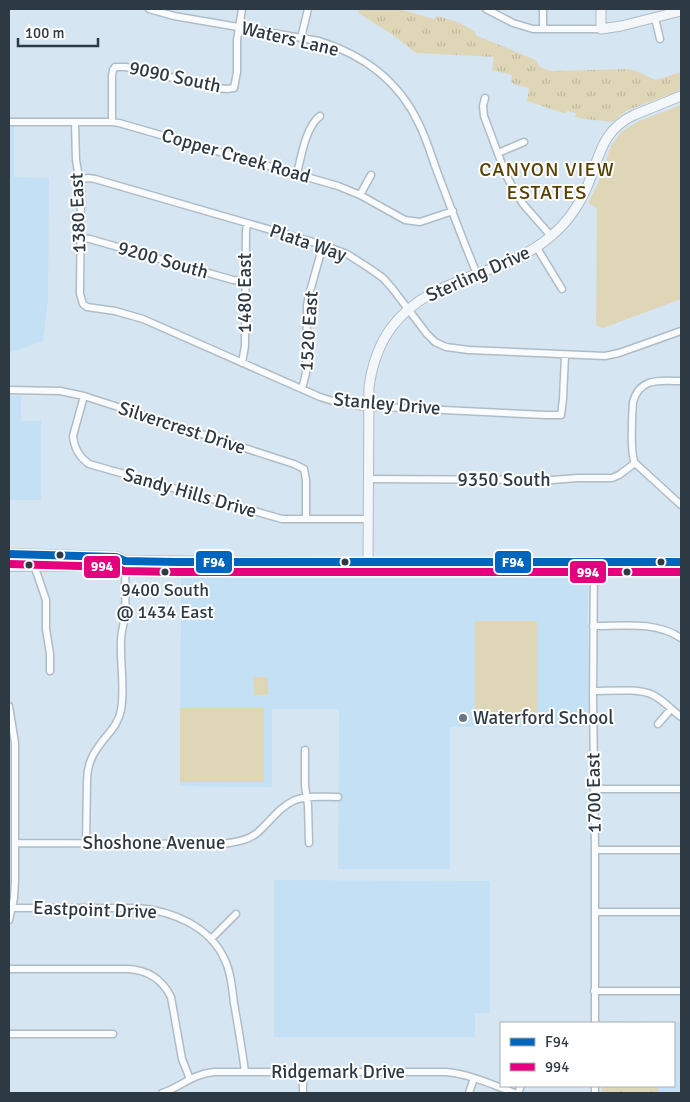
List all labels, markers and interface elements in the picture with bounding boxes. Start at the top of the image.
scale bar [18,15,98,47]
street label: Waters Lane [239,16,341,62]
text: 100 m [25,24,65,42]
street label: 9090 South [127,56,223,98]
street label: Copper Creek Road [159,123,313,189]
district label: CANYON VIEW ESTATES [479,157,615,205]
street label: 1380 East [65,172,91,254]
street label: Plata Way [266,219,350,267]
street label: 9200 South [115,236,211,284]
street label: Sterling Drive [422,240,534,308]
street label: 1480 East [233,252,257,333]
street label: 1520 East [294,290,324,372]
street label: Stanley Drive [332,387,442,421]
street label: Silvercrest Drive [115,396,249,460]
street label: Sandy Hills Drive [121,463,259,523]
street label: 9350 South [457,468,551,492]
unlabelled marker [55,550,65,560]
line badge: F94 [195,550,233,574]
line badge: F94 [494,550,532,574]
text: F94 [203,554,226,571]
text: F94 [502,554,525,571]
line badge: 994 [83,555,121,579]
unlabelled marker [340,557,350,567]
unlabelled marker [656,557,666,567]
text: 994 [91,558,114,575]
unlabelled marker [24,560,34,570]
line badge: 994 [569,560,607,584]
text: 994 [577,564,600,581]
marker: 9400 South @ 1434 East [160,567,170,577]
unlabelled marker [622,567,632,577]
place label: 9400 South @ 1434 East [116,579,214,623]
place label: Waterford School [473,706,614,730]
marker: Waterford School [457,712,469,724]
street label: 1700 East [581,752,607,833]
street label: Shoshone Avenue [83,831,225,855]
street label: Eastpoint Drive [33,896,157,924]
legend [500,1022,675,1087]
text: F94 [545,1033,569,1051]
text: 994 [545,1058,569,1076]
street label: Ridgemark Drive [271,1060,405,1084]

